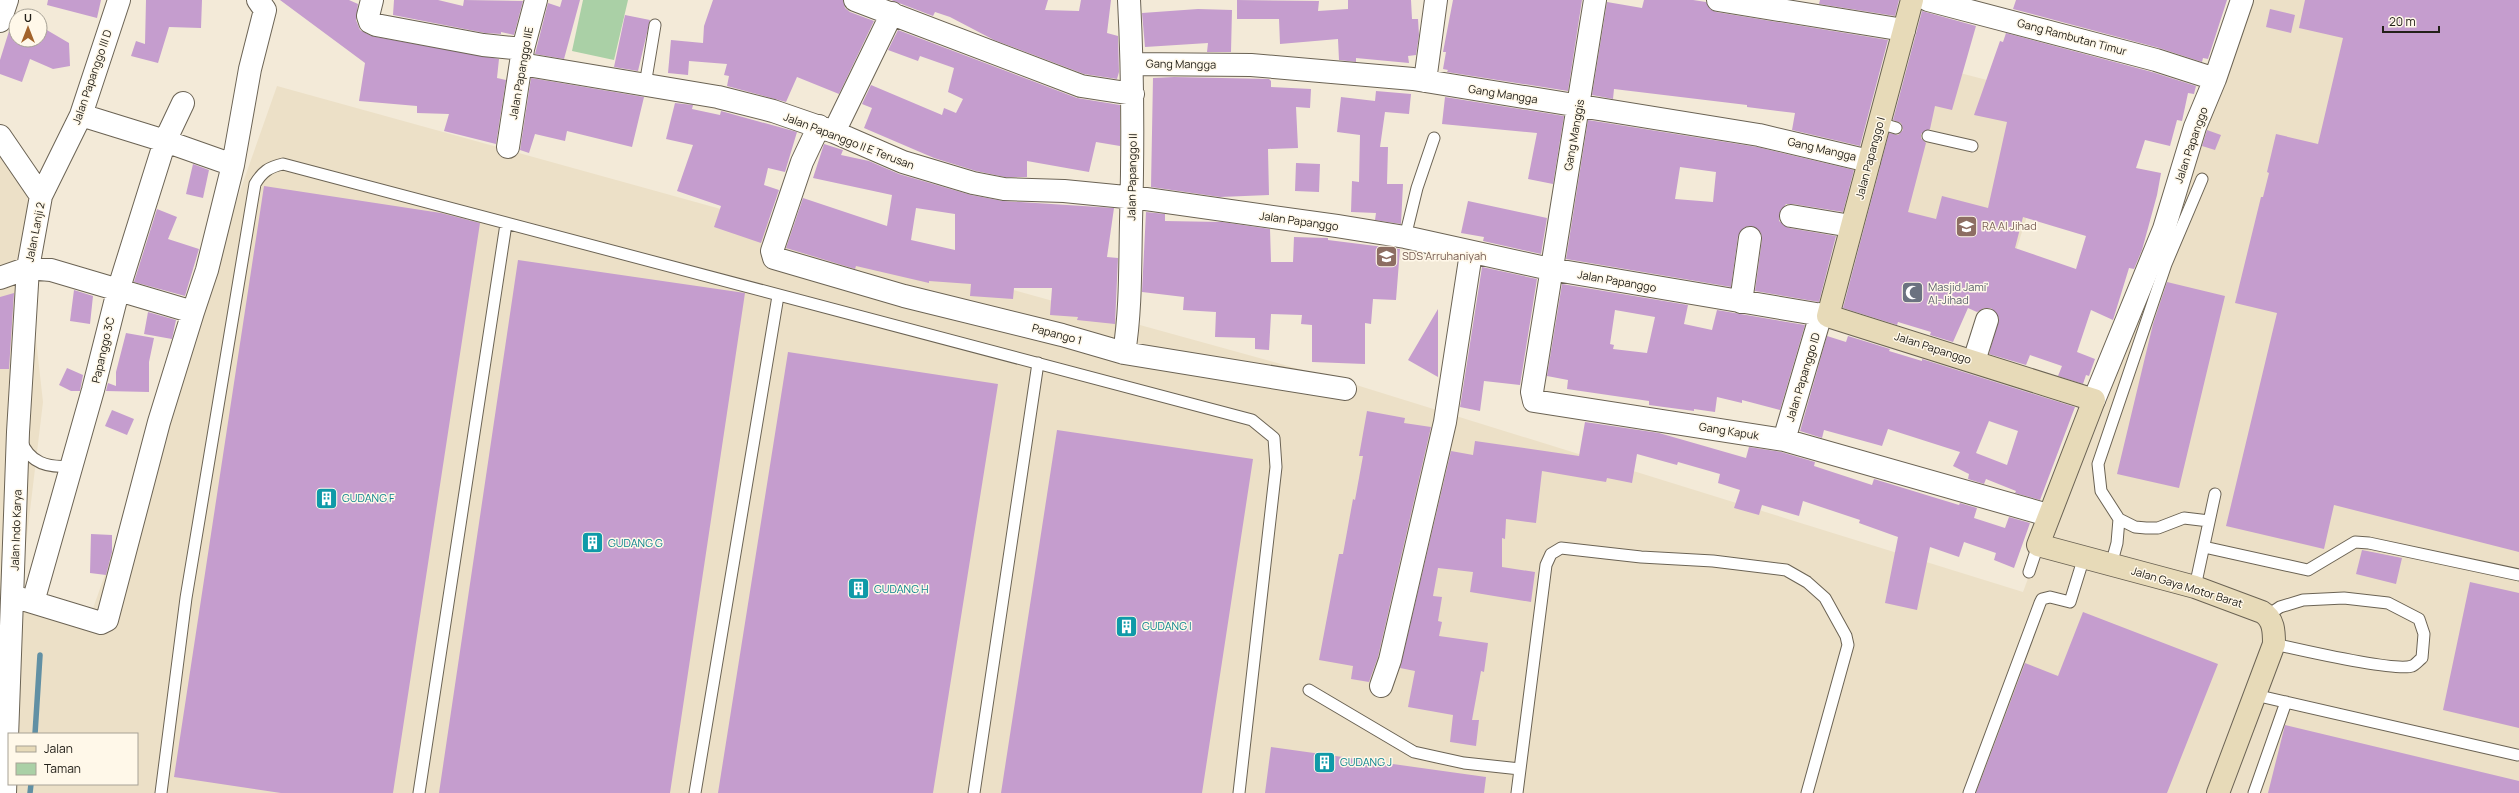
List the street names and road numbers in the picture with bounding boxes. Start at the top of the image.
street label: Gang Rambutan Timur [2016,15,2129,58]
street label: Jalan Papanggo IIE [505,26,536,120]
street label: Jalan Papanggo III D [68,27,115,126]
street label: Gang Mangga [1146,55,1216,72]
street label: Gang Mangga [1467,81,1539,106]
street label: Gang Manggis [1560,98,1587,172]
street label: Jalan Papanggo [2170,104,2211,185]
street label: Jalan Papanggo II E Terusan [782,109,917,172]
street label: Jalan Papanggo I [1851,115,1888,201]
street label: Jalan Papanggo II [1123,133,1140,221]
street label: Gang Mangga [1786,133,1858,164]
street label: Jalan Lanji 2 [21,201,48,263]
street label: Jalan Papanggo [1259,208,1340,234]
street label: Jalan Papanggo [1576,266,1658,295]
street label: Papanggo 3C [88,315,117,384]
street label: Papango 1 [1030,320,1084,347]
street label: Jalan Papanggo [1893,328,1974,367]
street label: Jalan Papanggo ID [1782,331,1823,423]
street label: Gang Kapuk [1698,418,1761,443]
street label: Jalan Indo Karya [7,489,24,571]
street label: Jalan Gaya Motor Barat [2130,562,2245,611]

